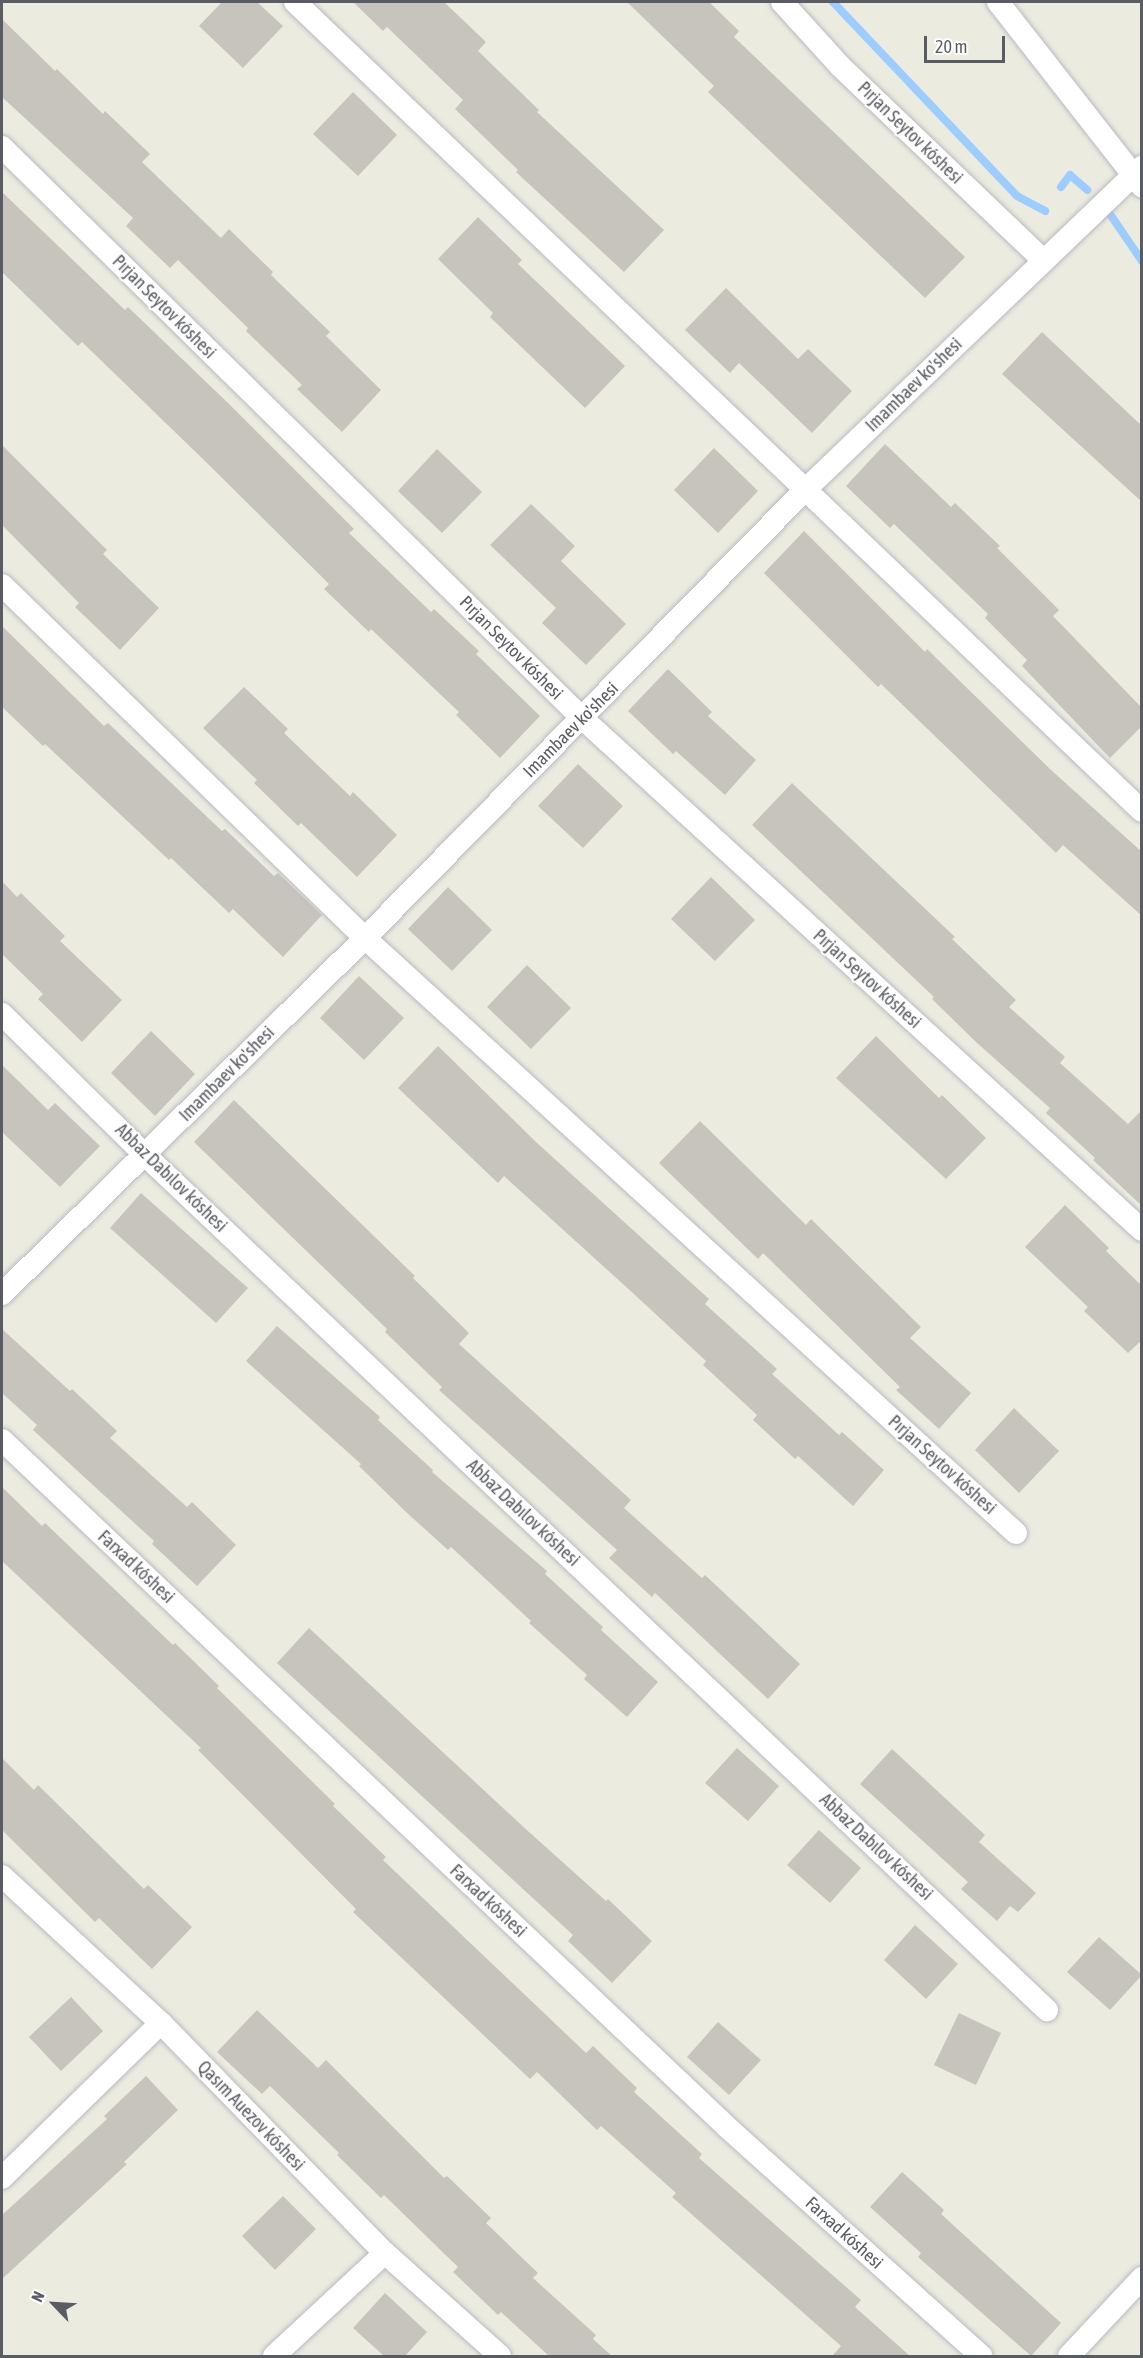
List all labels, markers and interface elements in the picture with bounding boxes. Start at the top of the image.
scale bar [927,24,1008,62]
text: 20 m [935,36,967,57]
street label: Pırjan Seytov kóshesi [853,77,967,189]
street label: Pırjan Seytov kóshesi [108,251,220,363]
street label: Imambaev ko'shesi [861,334,967,436]
street label: Pırjan Seytov kóshesi [455,592,567,704]
street label: Imambaev ko'shesi [519,678,623,782]
street label: Pırjan Seytov kóshesi [809,925,925,1033]
street label: Imambaev ko'shesi [175,1022,279,1126]
street label: Abbaz Dabılov kóshesi [111,1119,231,1237]
street label: Pırjan Seytov kóshesi [884,1411,1000,1519]
street label: Abbaz Dabılov kóshesi [462,1455,584,1571]
street label: Farxad kóshesi [93,1526,179,1608]
street label: Abbaz Dabılov kóshesi [815,1789,937,1905]
street label: Farxad kóshesi [445,1860,531,1942]
street label: Qasım Auezov kóshesi [193,2056,309,2176]
street label: Farxad kóshesi [801,2193,887,2273]
north arrow [24,2274,84,2334]
text: N [28,2288,48,2304]

